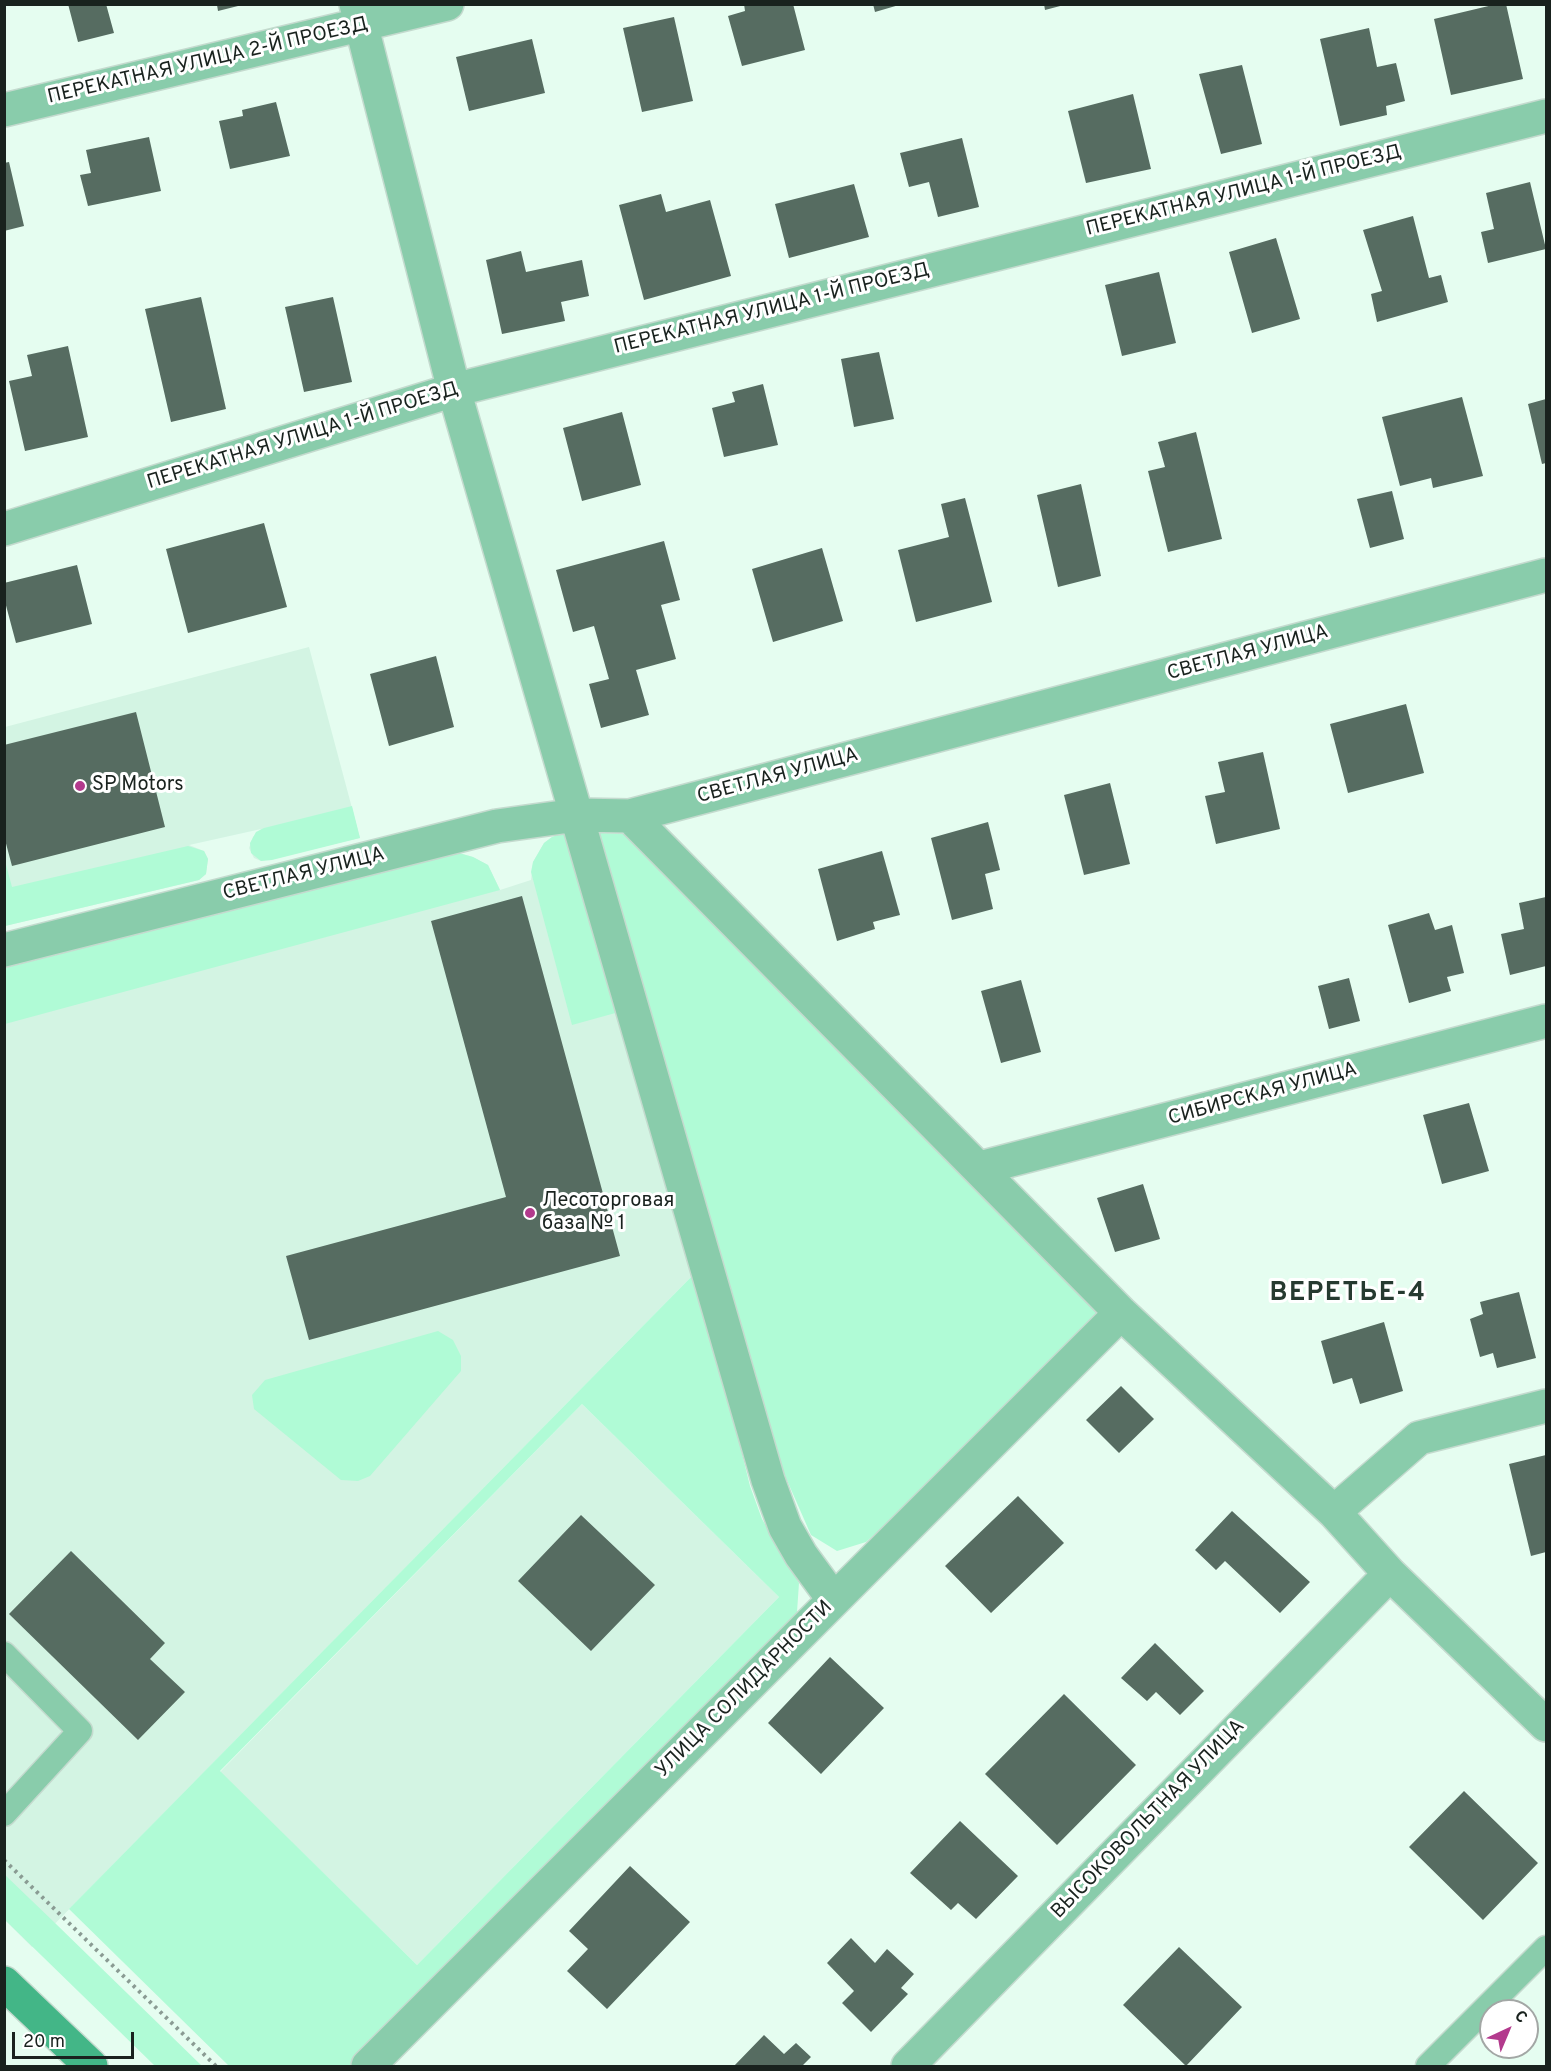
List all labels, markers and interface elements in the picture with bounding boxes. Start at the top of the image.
street label: ПЕРЕКАТНАЯ УЛИЦА 2-Й ПРОЕЗД [45,13,371,111]
street label: ПЕРЕКАТНАЯ УЛИЦА 1-Й ПРОЕЗД [1084,141,1404,243]
street label: ПЕРЕКАТНАЯ УЛИЦА 1-Й ПРОЕЗД [612,259,932,361]
street label: ПЕРЕКАТНАЯ УЛИЦА 1-Й ПРОЕЗД [144,378,462,496]
street label: СВЕТЛАЯ УЛИЦА [1165,621,1331,687]
street label: СВЕТЛАЯ УЛИЦА [695,744,861,810]
place label: SP Motors [92,774,184,798]
marker: SP Motors [73,779,87,793]
street label: СВЕТЛАЯ УЛИЦА [221,843,387,907]
street label: СИБИРСКАЯ УЛИЦА [1166,1058,1360,1132]
place label: Лесоторговая база № 1 [542,1190,674,1237]
marker: Лесоторговая база № 1 [523,1206,537,1220]
district label: ВЕРЕТЬЕ-4 [1270,1279,1426,1311]
street label: УЛИЦА СОЛИДАРНОСТИ [652,1597,838,1783]
street label: ВЫСОКОВОЛЬТНАЯ УЛИЦА [1047,1715,1251,1925]
north arrow [1479,1999,1539,2059]
text: С [1509,2007,1531,2028]
scale bar [15,2020,136,2058]
text: 20 m [23,2031,65,2054]

